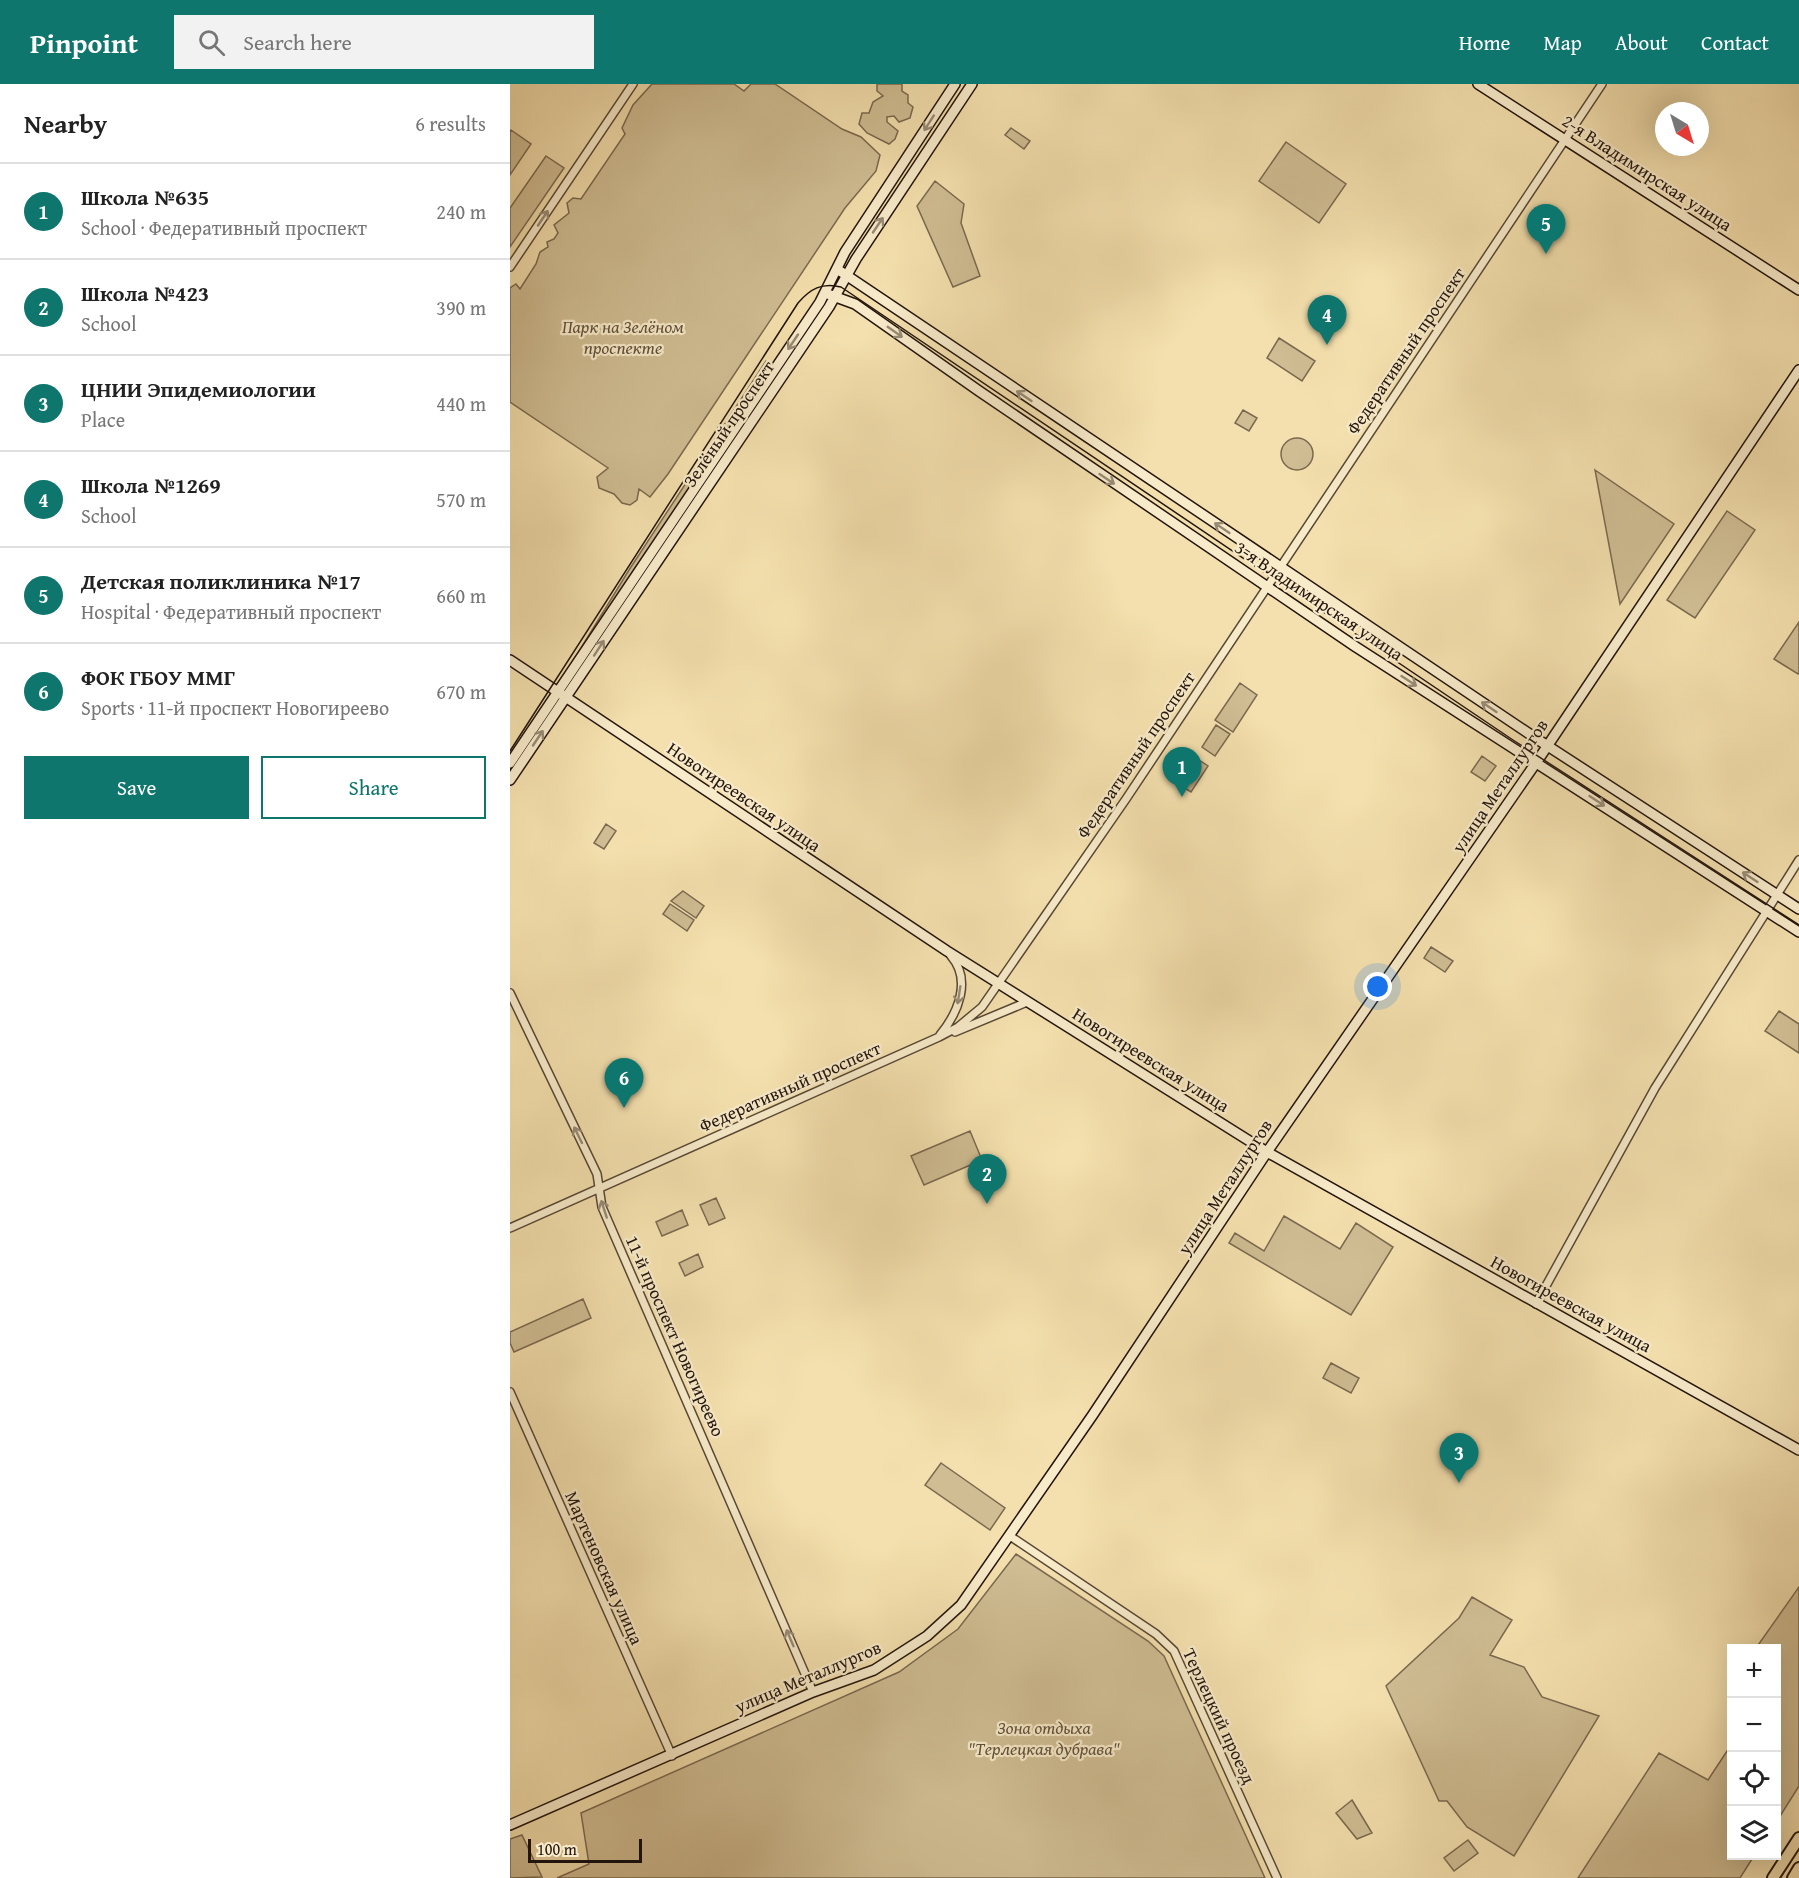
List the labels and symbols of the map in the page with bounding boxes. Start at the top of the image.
north arrow [1655,102,1709,156]
street label: 2-я Владимирская улица [1557,107,1738,238]
one-way arrow [923,114,935,131]
pin: 5 [1526,204,1566,254]
one-way arrow [536,210,549,227]
one-way arrow [872,218,884,234]
street label: Федеративный проспект [1340,262,1472,440]
pin: 4 [1308,296,1346,345]
park label: Парк на Зелёном проспекте [562,313,684,361]
one-way arrow [887,326,903,338]
one-way arrow [787,334,800,351]
street label: Зелёный проспект [676,355,781,492]
one-way arrow [1016,390,1032,402]
one-way arrow [1099,472,1116,485]
one-way arrow [1214,522,1231,534]
street label: 3-я Владимирская улица [1230,534,1409,667]
one-way arrow [593,640,605,657]
street label: Федеративный проспект [1070,666,1202,844]
one-way arrow [1400,675,1416,687]
one-way arrow [1481,701,1497,713]
street label: улица Металлургов [1444,713,1555,859]
one-way arrow [532,731,544,747]
street label: Новогиреевская улица [662,735,827,858]
pin: 1 [1162,748,1202,797]
one-way arrow [1588,795,1604,807]
one-way arrow [1742,871,1759,883]
your location [1363,972,1392,1001]
one-way arrow [954,984,965,1004]
street label: Новогиреевская улица [1068,1000,1235,1119]
street label: Федеративный проспект [695,1034,885,1139]
pin: 6 [604,1058,644,1108]
street label: улица Металлургов [1170,1113,1279,1261]
one-way arrow [572,1126,583,1144]
pin: 2 [968,1154,1006,1204]
one-way arrow [597,1200,608,1219]
street label: 11-й проспект Новогиреево [619,1231,732,1441]
street label: Новогиреевская улица [1486,1248,1657,1359]
pin: 3 [1440,1434,1478,1483]
street label: Мартеновская улица [558,1487,651,1649]
one-way arrow [784,1630,795,1648]
street label: улица Металлургов [730,1633,885,1720]
street label: Терлецкий проезд [1176,1644,1263,1788]
park label: Зона отдыха "Терлецкая дубрава" [968,1714,1120,1762]
scale bar [528,1836,642,1864]

